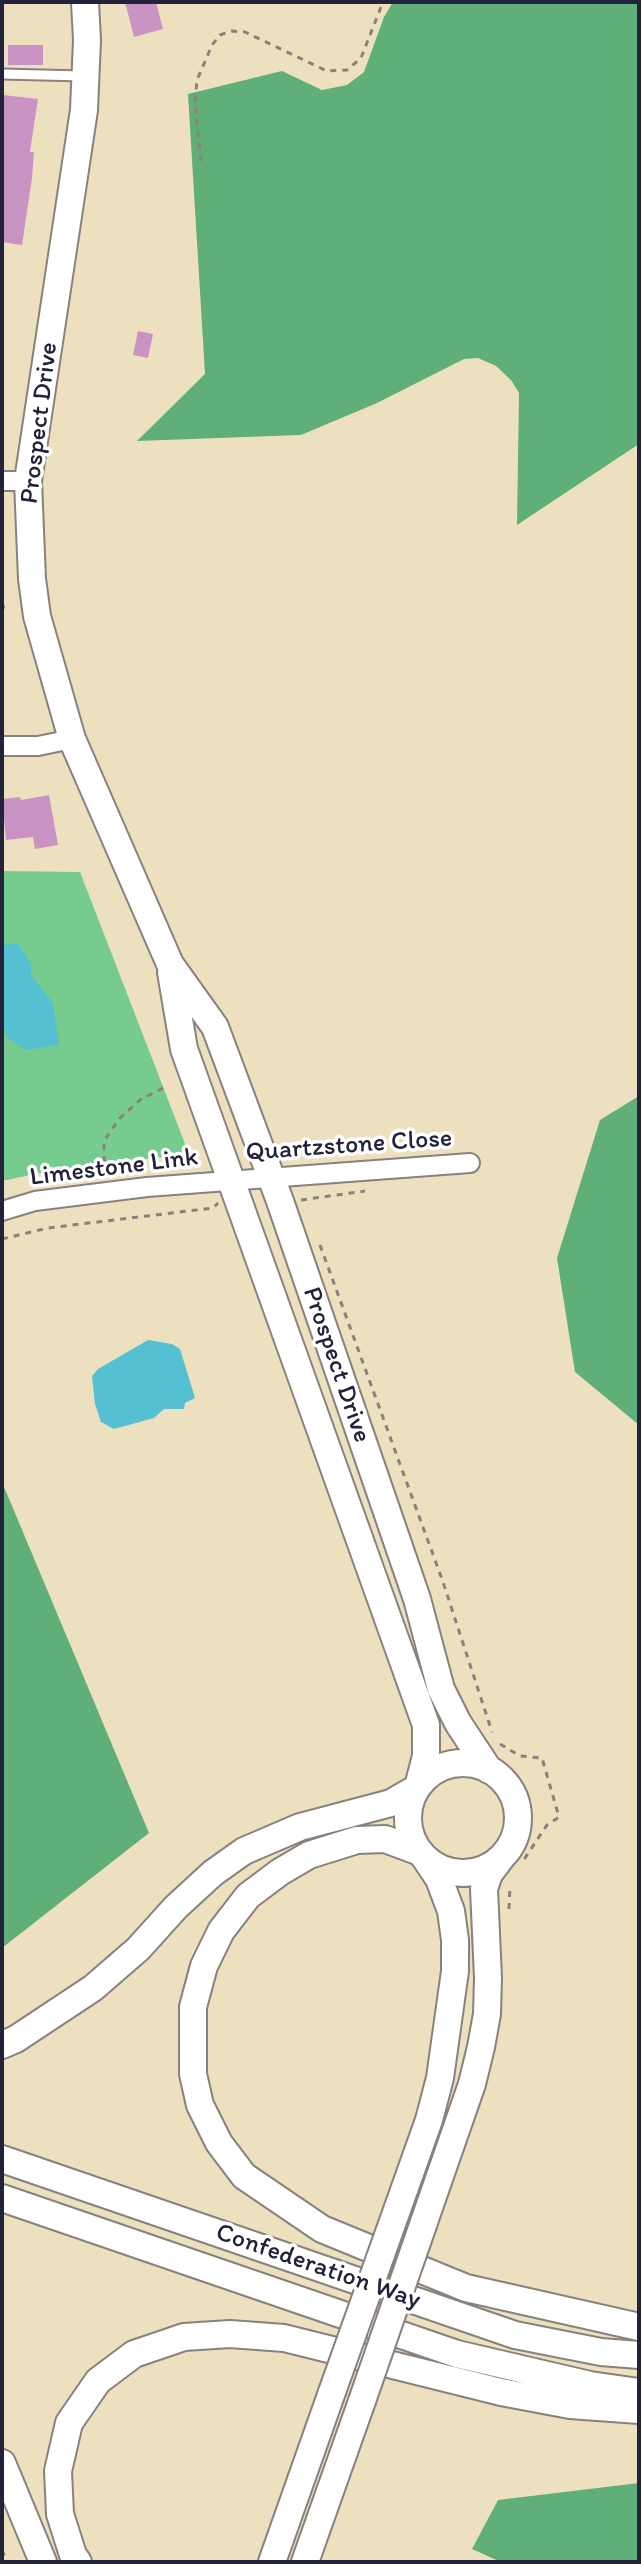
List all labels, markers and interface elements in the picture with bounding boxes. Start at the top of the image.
street label: Prospect Drive [15,340,65,506]
street label: Quartzstone Close [245,1123,453,1169]
street label: Limestone Link [28,1142,200,1194]
street label: Prospect Drive [295,1283,377,1447]
street label: Confederation Way [212,2217,424,2317]

